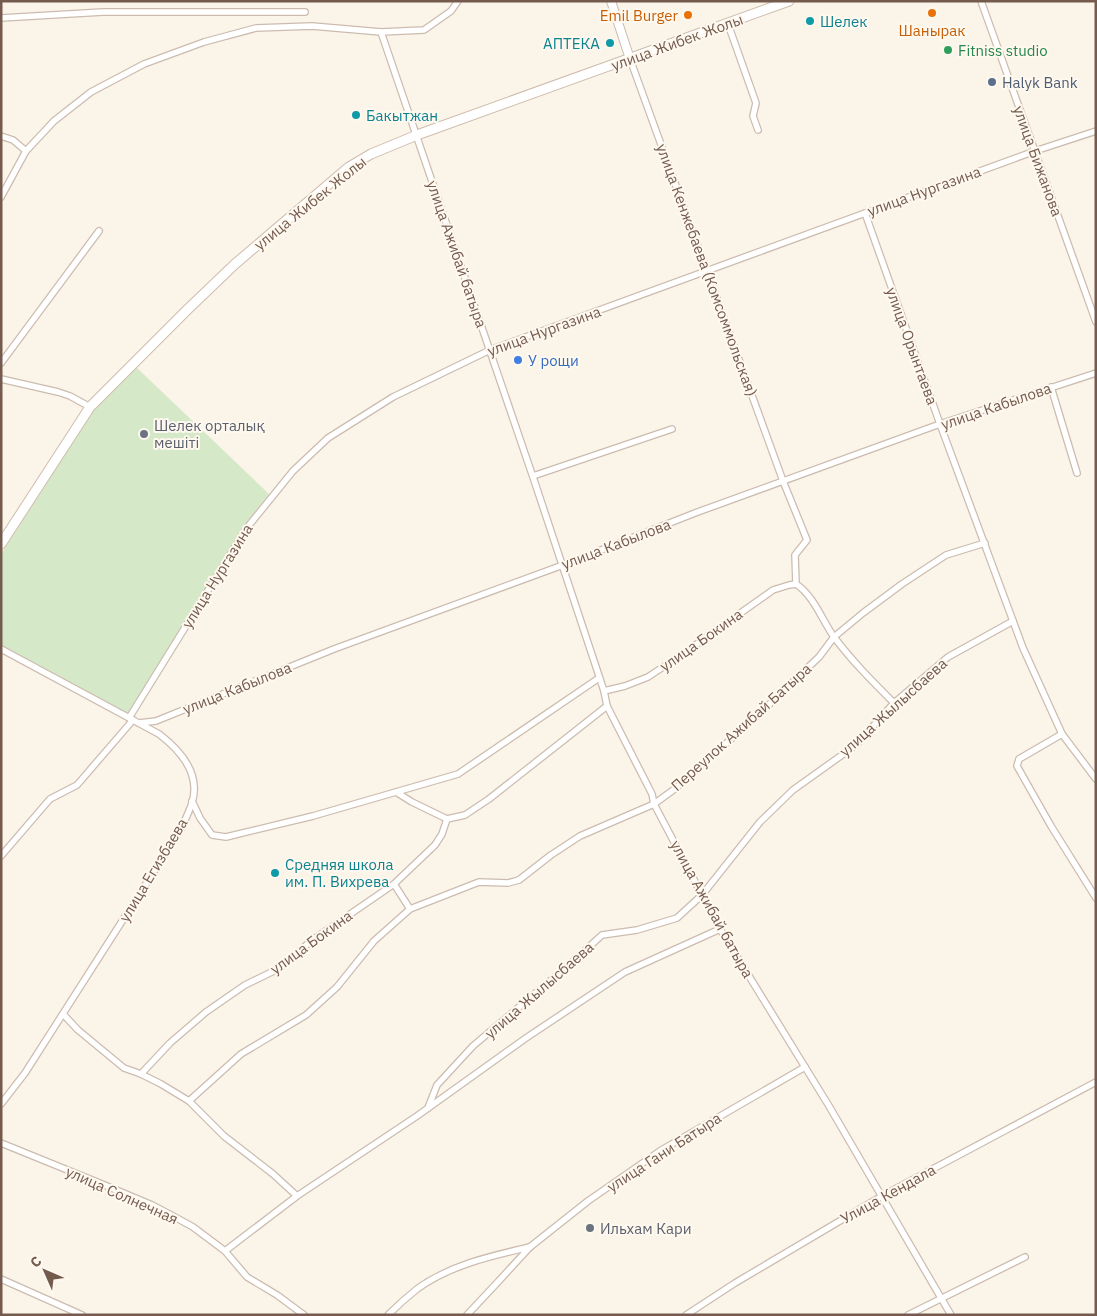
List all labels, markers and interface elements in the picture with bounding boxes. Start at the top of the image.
place label: Emil Burger [600,6,678,25]
marker: Шанырак [926,7,938,19]
street label: улица Жибек Жолы [608,9,746,75]
marker: Emil Burger [682,9,694,21]
place label: Шелек [820,12,868,31]
marker: Шелек [804,15,816,27]
place label: Шанырак [899,21,966,40]
place label: АПТЕКА [543,34,600,53]
marker: АПТЕКА [604,37,616,49]
place label: Fitniss studio [958,41,1048,60]
marker: Fitniss studio [942,44,954,56]
place label: Halyk Bank [1002,73,1078,92]
marker: Halyk Bank [986,76,998,88]
street label: улица Бижанова [1009,103,1067,219]
place label: Бакытжан [366,106,438,125]
marker: Бакытжан [350,109,362,121]
street label: улица Кенжебаева (Комсоммольская) [652,141,762,399]
street label: улица Жибек Жолы [250,152,370,254]
street label: улица Нургазина [865,162,983,220]
street label: улица Ажибай батыра [423,178,491,330]
street label: улица Орынтаева [882,285,942,407]
street label: улица Нургазина [485,302,603,360]
place label: У рощи [528,351,579,370]
marker: У рощи [512,354,524,366]
street label: улица Кабылова [938,378,1054,434]
place label: Шелек орталық мешіті [154,416,265,452]
marker: Шелек орталық мешіті [138,428,150,440]
street label: улица Кабылова [559,514,673,574]
street label: улица Нургазина [177,520,257,632]
street label: улица Бокина [656,604,746,676]
street label: улица Жылысбаева [835,654,951,760]
street label: улица Кабылова [180,658,294,718]
street label: Переулок Ажибай Батыра [667,659,815,795]
street label: улица Егизбаева [115,815,191,925]
street label: улица Ажибай батыра [666,837,758,981]
place label: Средняя школа им. П. Вихрева [285,855,393,891]
marker: Средняя школа им. П. Вихрева [269,867,281,879]
street label: улица Бокина [266,906,356,978]
street label: улица Жылысбаева [481,937,597,1043]
street label: улица Гани Батыра [603,1108,725,1196]
street label: Улица Кендала [837,1160,939,1228]
street label: улица Солнечная [63,1162,181,1228]
place label: Ильхам Кари [600,1219,692,1238]
marker: Ильхам Кари [584,1222,596,1234]
north arrow [20,1246,70,1296]
text: С [26,1252,45,1271]

